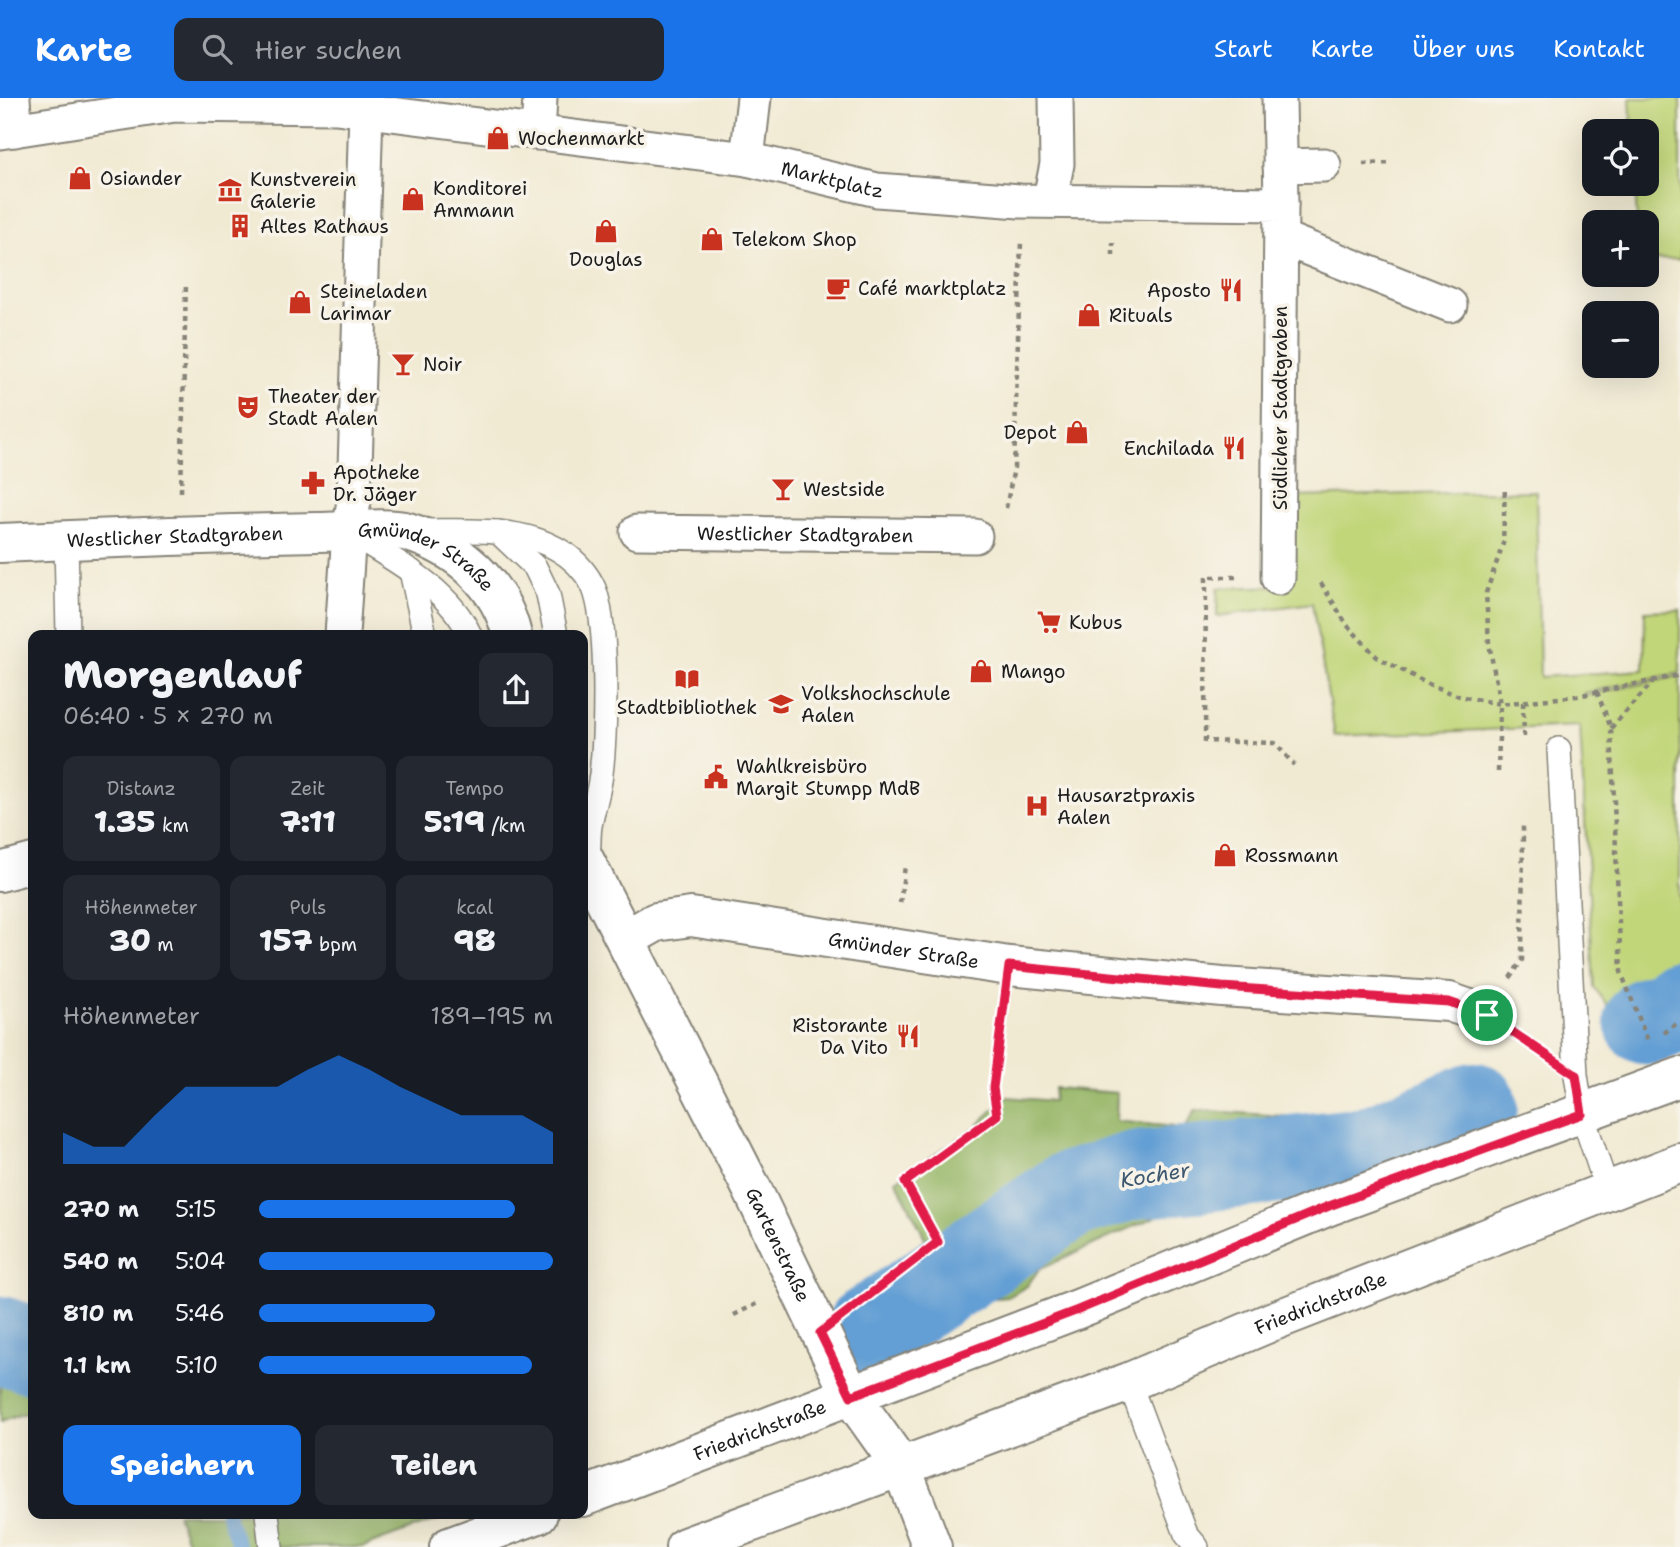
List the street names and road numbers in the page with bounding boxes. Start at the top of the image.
street label: Marktplatz [779,156,884,203]
street label: Südlicher Stadtgraben [1268,306,1293,510]
street label: Gmünder Straße [357,517,500,596]
street label: Westlicher Stadtgraben [66,521,283,553]
street label: Westlicher Stadtgraben [697,521,913,548]
street label: Gmünder Straße [826,926,981,974]
street label: Gartenstraße [740,1183,816,1306]
street label: Friedrichstraße [1251,1266,1390,1340]
street label: Friedrichstraße [690,1394,830,1467]

